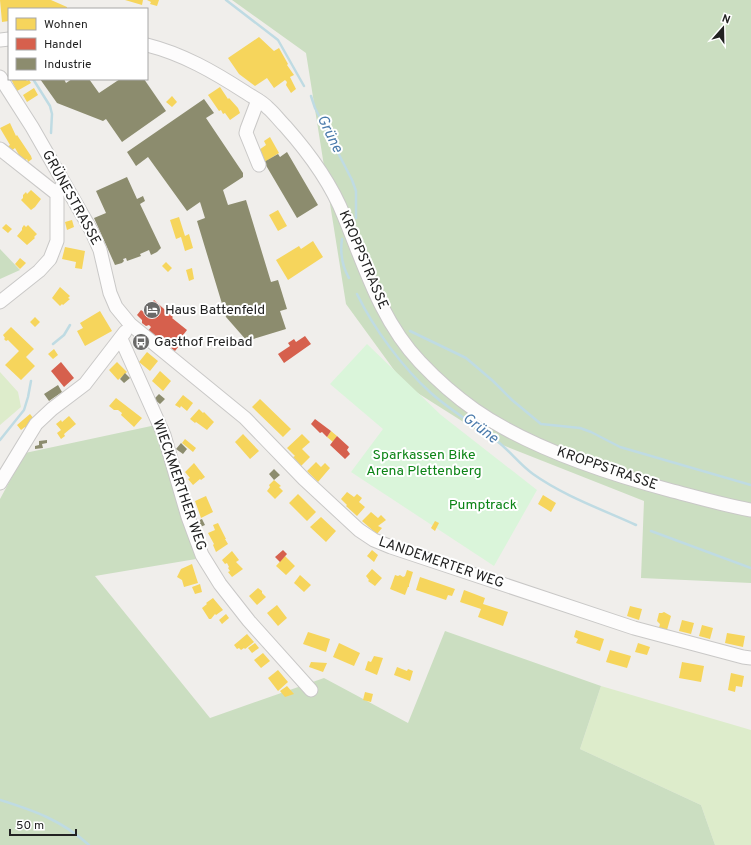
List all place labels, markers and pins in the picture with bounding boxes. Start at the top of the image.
hotel icon: Haus Battenfeld [142,300,162,320]
place label: Haus Battenfeld [165,302,265,319]
bus stop icon: Gasthof Freibad [131,332,151,352]
place label: Gasthof Freibad [154,334,253,351]

